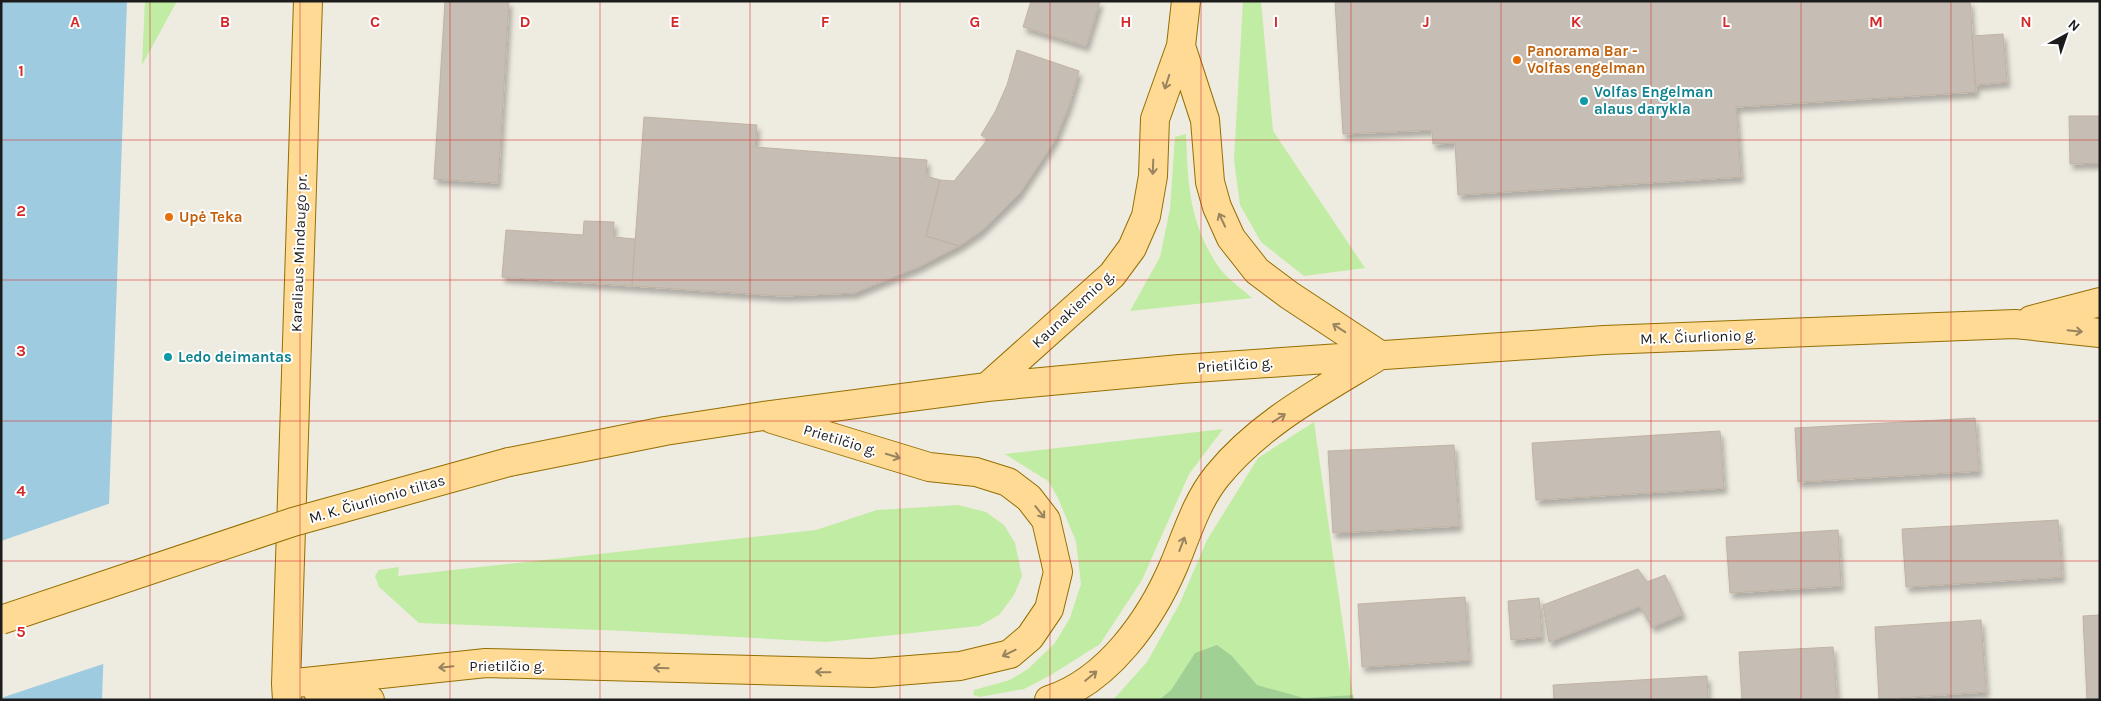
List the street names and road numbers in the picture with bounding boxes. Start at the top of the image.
street label: Karaliaus Mindaugo pr. [287,173,311,332]
street label: Kaunakiemio g. [1028,266,1118,352]
street label: M. K. Čiurlionio g. [1640,326,1756,348]
street label: Prietilčio g. [1197,353,1274,377]
street label: Prietilčio g. [801,420,879,460]
street label: M. K. Čiurlionio tiltas [307,471,447,527]
street label: Prietilčio g. [469,657,545,675]

